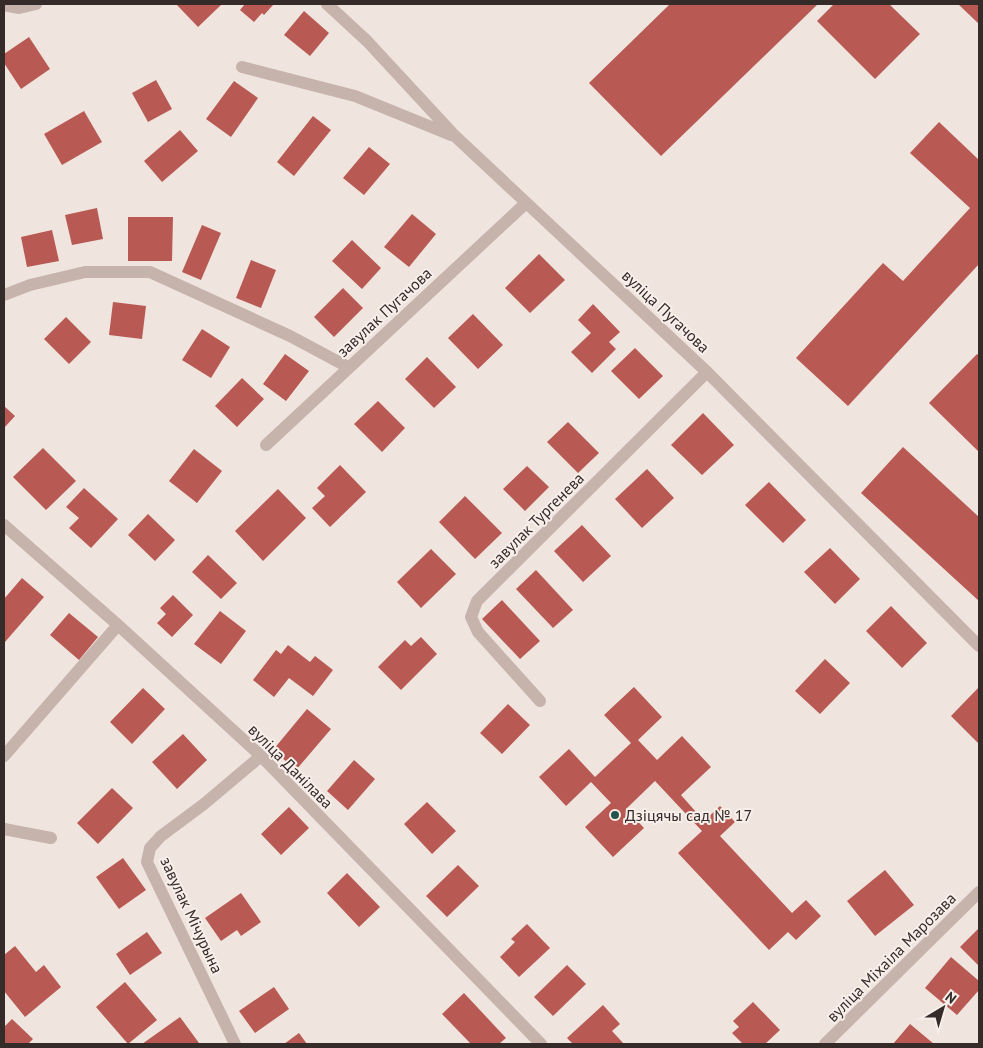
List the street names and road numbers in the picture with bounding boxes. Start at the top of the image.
street label: завулак Пугачова [332,263,436,361]
street label: вуліца Пугачова [618,265,714,357]
street label: завулак Тургенева [484,468,588,572]
street label: вуліца Данілава [244,719,338,813]
street label: завулак Мічурына [156,854,228,976]
street label: вуліца Міхаіла Марозава [822,888,960,1026]

